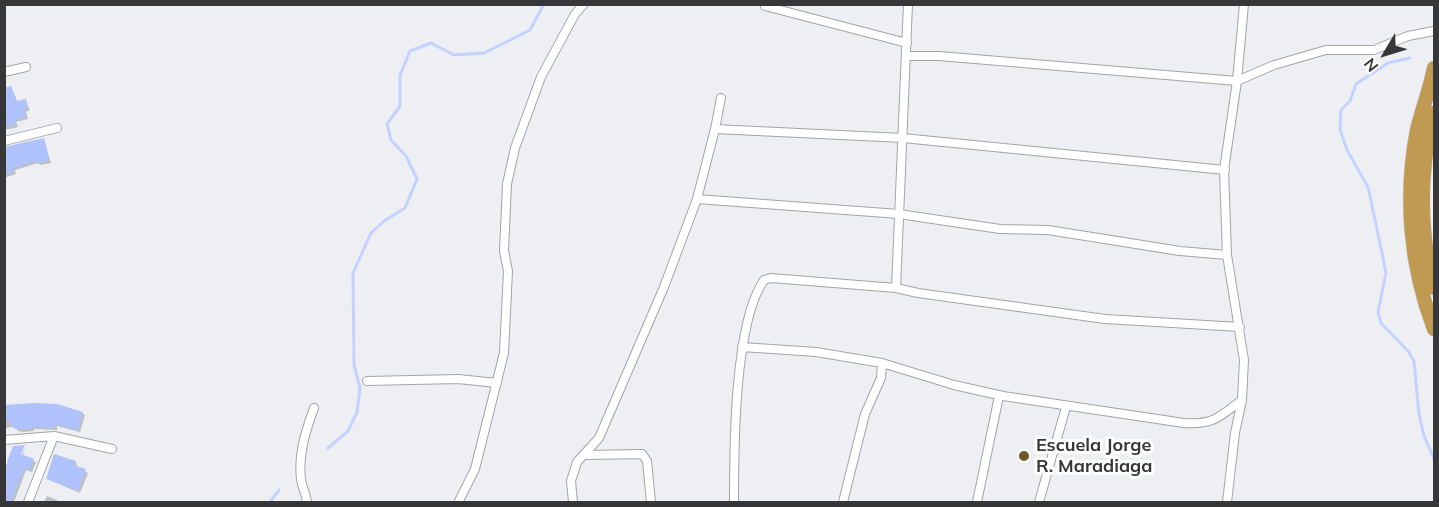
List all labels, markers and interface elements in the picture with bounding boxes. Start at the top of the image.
north arrow [1355,24,1415,84]
text: N [1359,54,1382,76]
place label: Escuela Jorge R. Maradiaga [1036,435,1152,478]
marker: Escuela Jorge R. Maradiaga [1017,449,1031,463]

